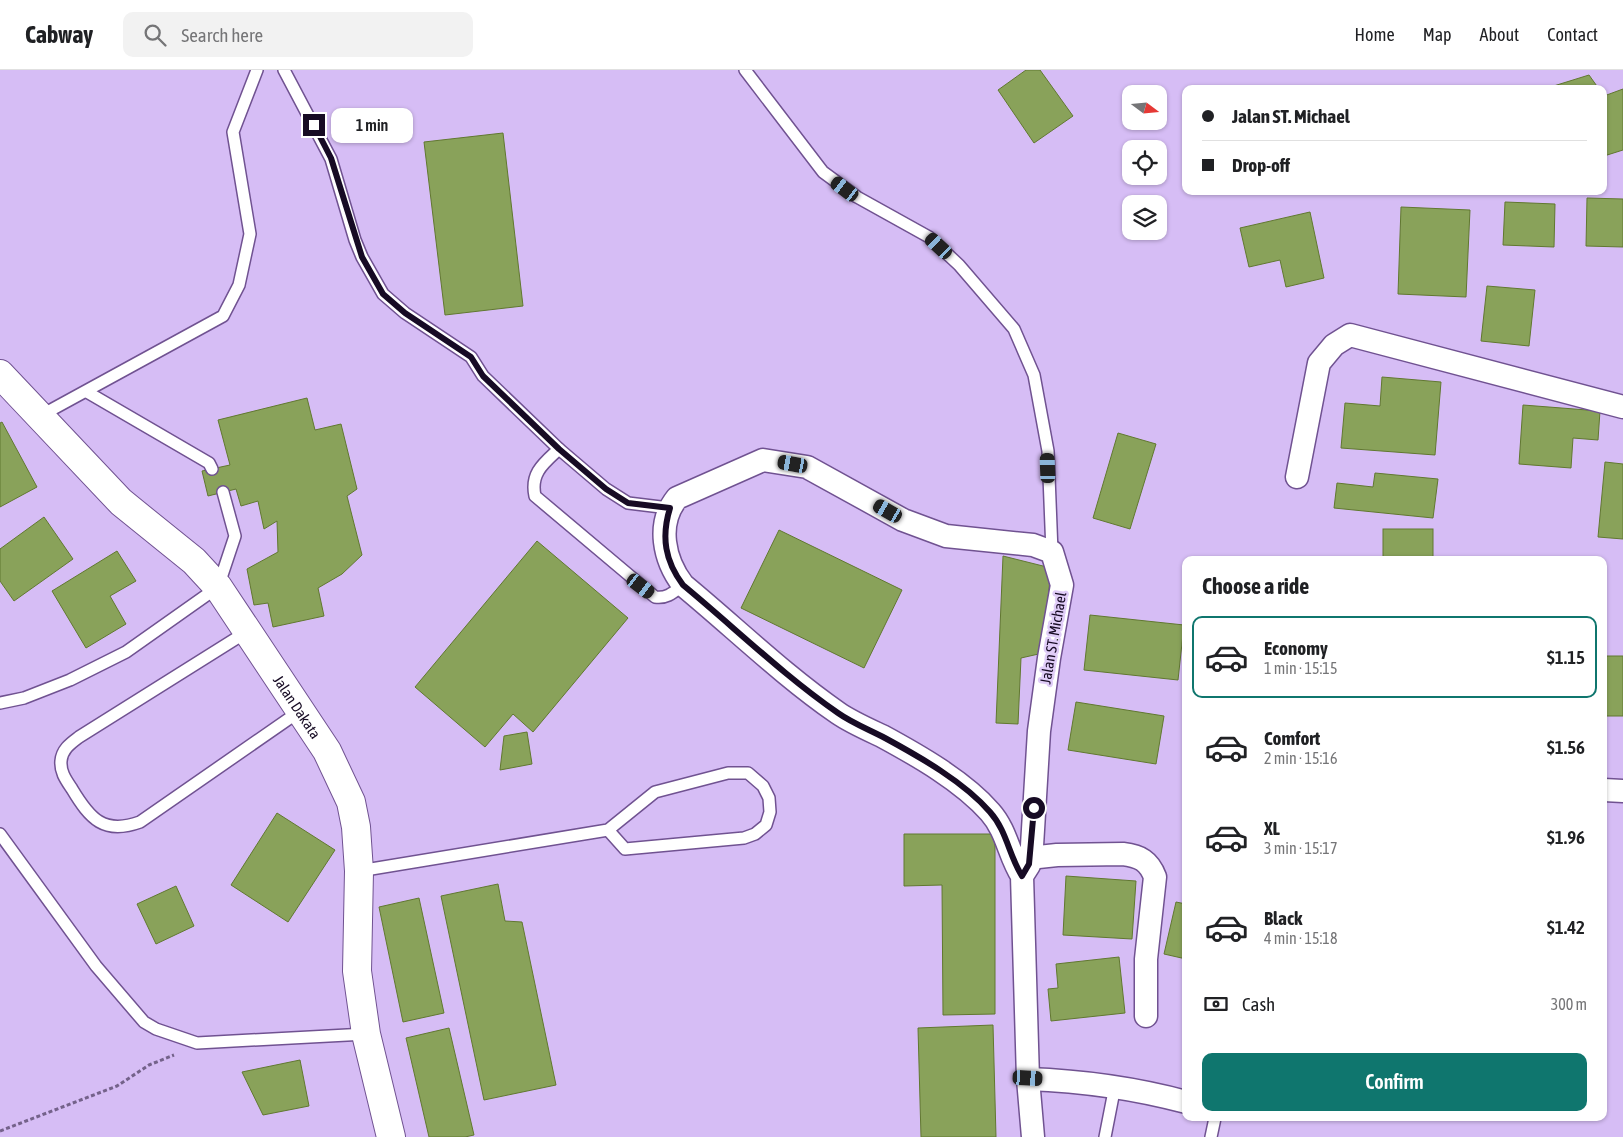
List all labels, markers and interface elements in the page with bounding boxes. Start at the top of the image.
search box [123,12,473,57]
text: Cabway [25,21,93,48]
icon: search [141,21,169,49]
text: Search here [181,24,263,46]
text: Home [1355,24,1395,45]
text: Map [1423,24,1452,45]
text: About [1480,24,1519,45]
text: Contact [1547,24,1598,45]
north arrow [1122,85,1168,130]
map controls [1122,85,1167,240]
text: Jalan ST. Michael [1232,105,1350,127]
callout: 1 min [332,108,414,142]
route end [303,114,325,136]
text: 1 min [356,116,388,134]
button: locate [1122,140,1167,185]
text: Drop-off [1232,154,1290,176]
car [828,174,861,204]
button: layers [1122,195,1167,240]
car [922,230,955,262]
car [1039,453,1056,483]
car [776,454,809,474]
car [871,497,904,525]
car [624,571,657,601]
text: Choose a ride [1202,573,1309,599]
street label: Jalan ST. Michael [1037,591,1069,685]
icon: car [1204,635,1249,680]
text: Economy [1264,637,1328,659]
text: $1.15 [1547,646,1585,668]
text: 1 min · 15:15 [1264,659,1337,677]
street label: Jalan Dakata [270,672,325,741]
icon: car [1204,725,1249,770]
text: Comfort [1264,727,1320,749]
text: $1.56 [1547,736,1585,758]
text: 2 min · 15:16 [1264,749,1337,767]
route start [1023,797,1045,819]
icon: car [1204,815,1249,860]
text: XL [1264,817,1280,839]
text: $1.96 [1547,826,1585,848]
text: 3 min · 15:17 [1264,839,1337,857]
icon: car [1204,905,1249,950]
text: Black [1264,907,1302,929]
text: $1.42 [1547,916,1585,938]
text: 4 min · 15:18 [1264,929,1337,947]
icon: cash [1202,990,1230,1018]
text: Cash [1242,993,1275,1015]
text: 300 m [1551,995,1587,1013]
button: Confirm [1202,1053,1587,1111]
car [1012,1070,1043,1086]

